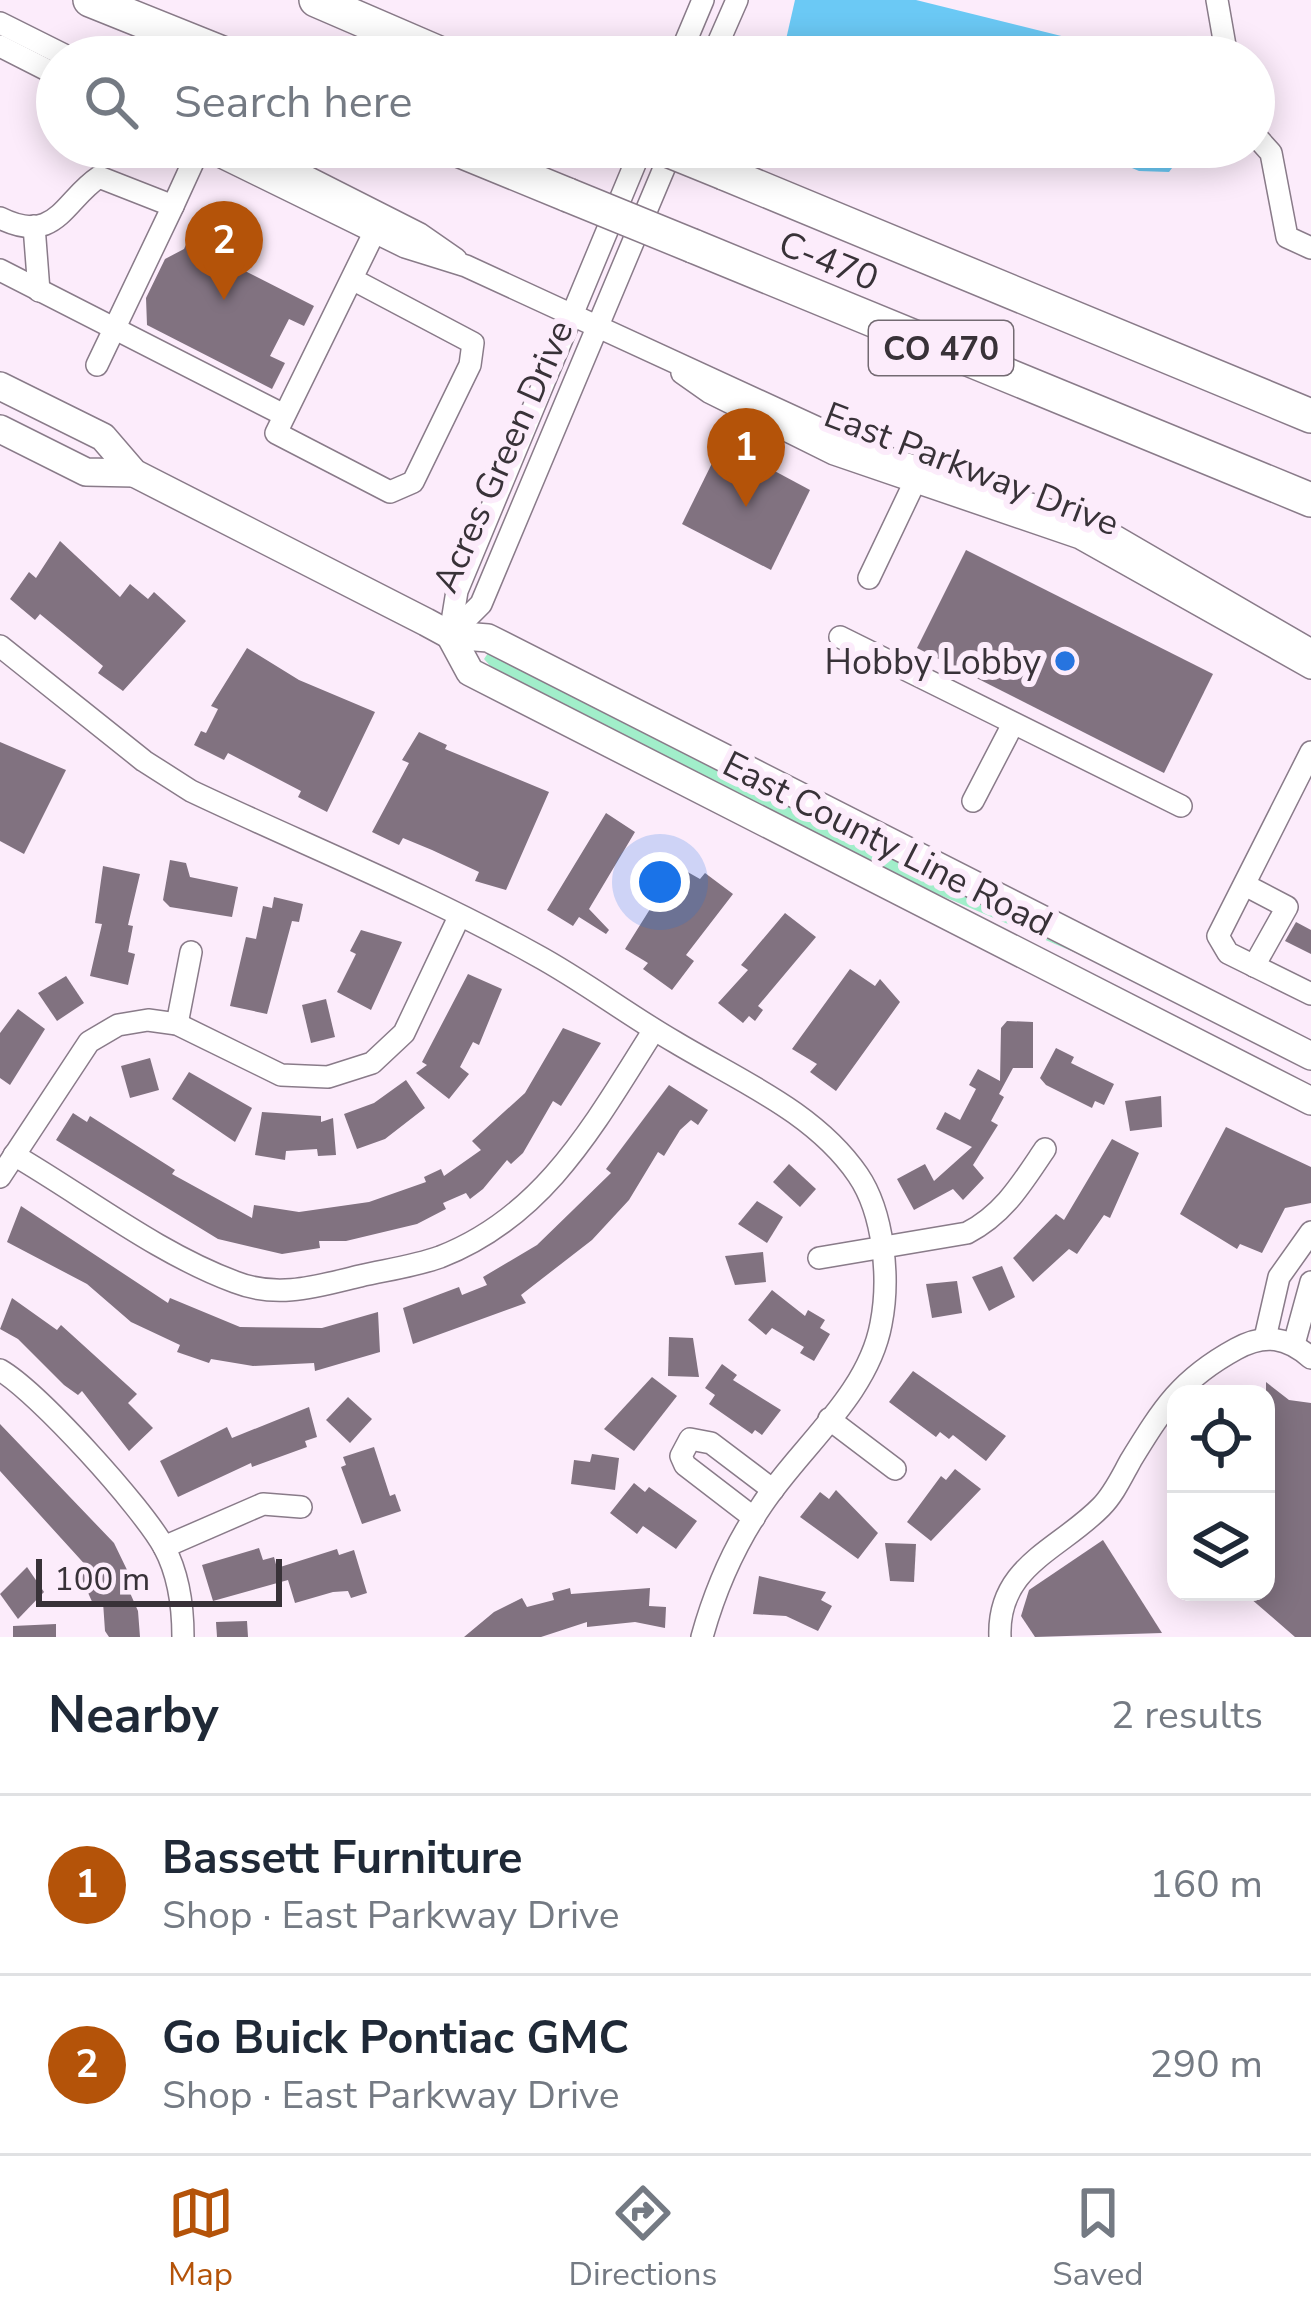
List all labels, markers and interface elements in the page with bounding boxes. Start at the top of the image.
search box [36,36,1275,168]
icon: search [78,69,144,135]
text: Search here [174,72,413,133]
pin: 2 [185,201,263,300]
street label: C-470 [771,219,885,303]
street label: Acres Green Drive [421,313,585,601]
road number: CO 470 [869,321,1013,375]
street label: East Parkway Drive [817,391,1126,548]
pin: 1 [707,408,785,507]
place label: Hobby Lobby [825,638,1041,687]
marker: Hobby Lobby [1052,648,1078,674]
street label: East County Line Road [714,740,1060,949]
your location [630,852,690,912]
map controls [1167,1385,1275,1601]
button: locate [1167,1385,1275,1493]
button: layers [1167,1493,1275,1601]
scale bar [36,1553,282,1606]
text: 100 m [54,1557,150,1602]
text: Nearby [48,1680,219,1750]
text: 2 results [1111,1689,1263,1742]
text: Bassett Furniture [162,1828,522,1889]
text: 1 [75,1858,99,1911]
text: 160 m [1149,1858,1263,1911]
text: Shop · East Parkway Drive [162,1889,620,1942]
text: Go Buick Pontiac GMC [162,2008,629,2069]
text: 2 [75,2038,99,2091]
text: 290 m [1149,2038,1263,2091]
text: Shop · East Parkway Drive [162,2069,620,2122]
tab: Map [168,2180,234,2297]
tab: Directions [569,2180,717,2297]
tab: Saved [1052,2180,1143,2297]

